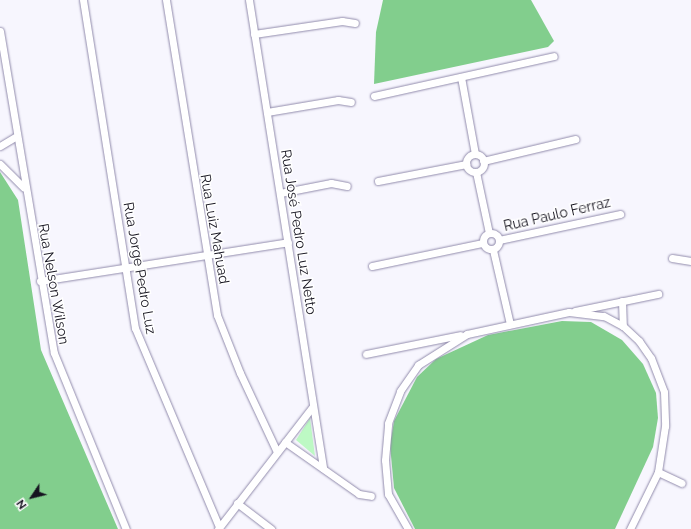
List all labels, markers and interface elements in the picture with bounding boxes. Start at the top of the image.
street label: Rua José Pedro Luz Netto [278,148,320,316]
street label: Rua Luiz Mahuad [197,173,233,285]
street label: Rua Paulo Ferraz [502,194,612,234]
street label: Rua Jorge Pedro Luz [120,201,160,335]
street label: Rua Nelson Wilson [35,222,73,346]
north arrow [12,477,52,517]
text: N [14,497,29,511]

